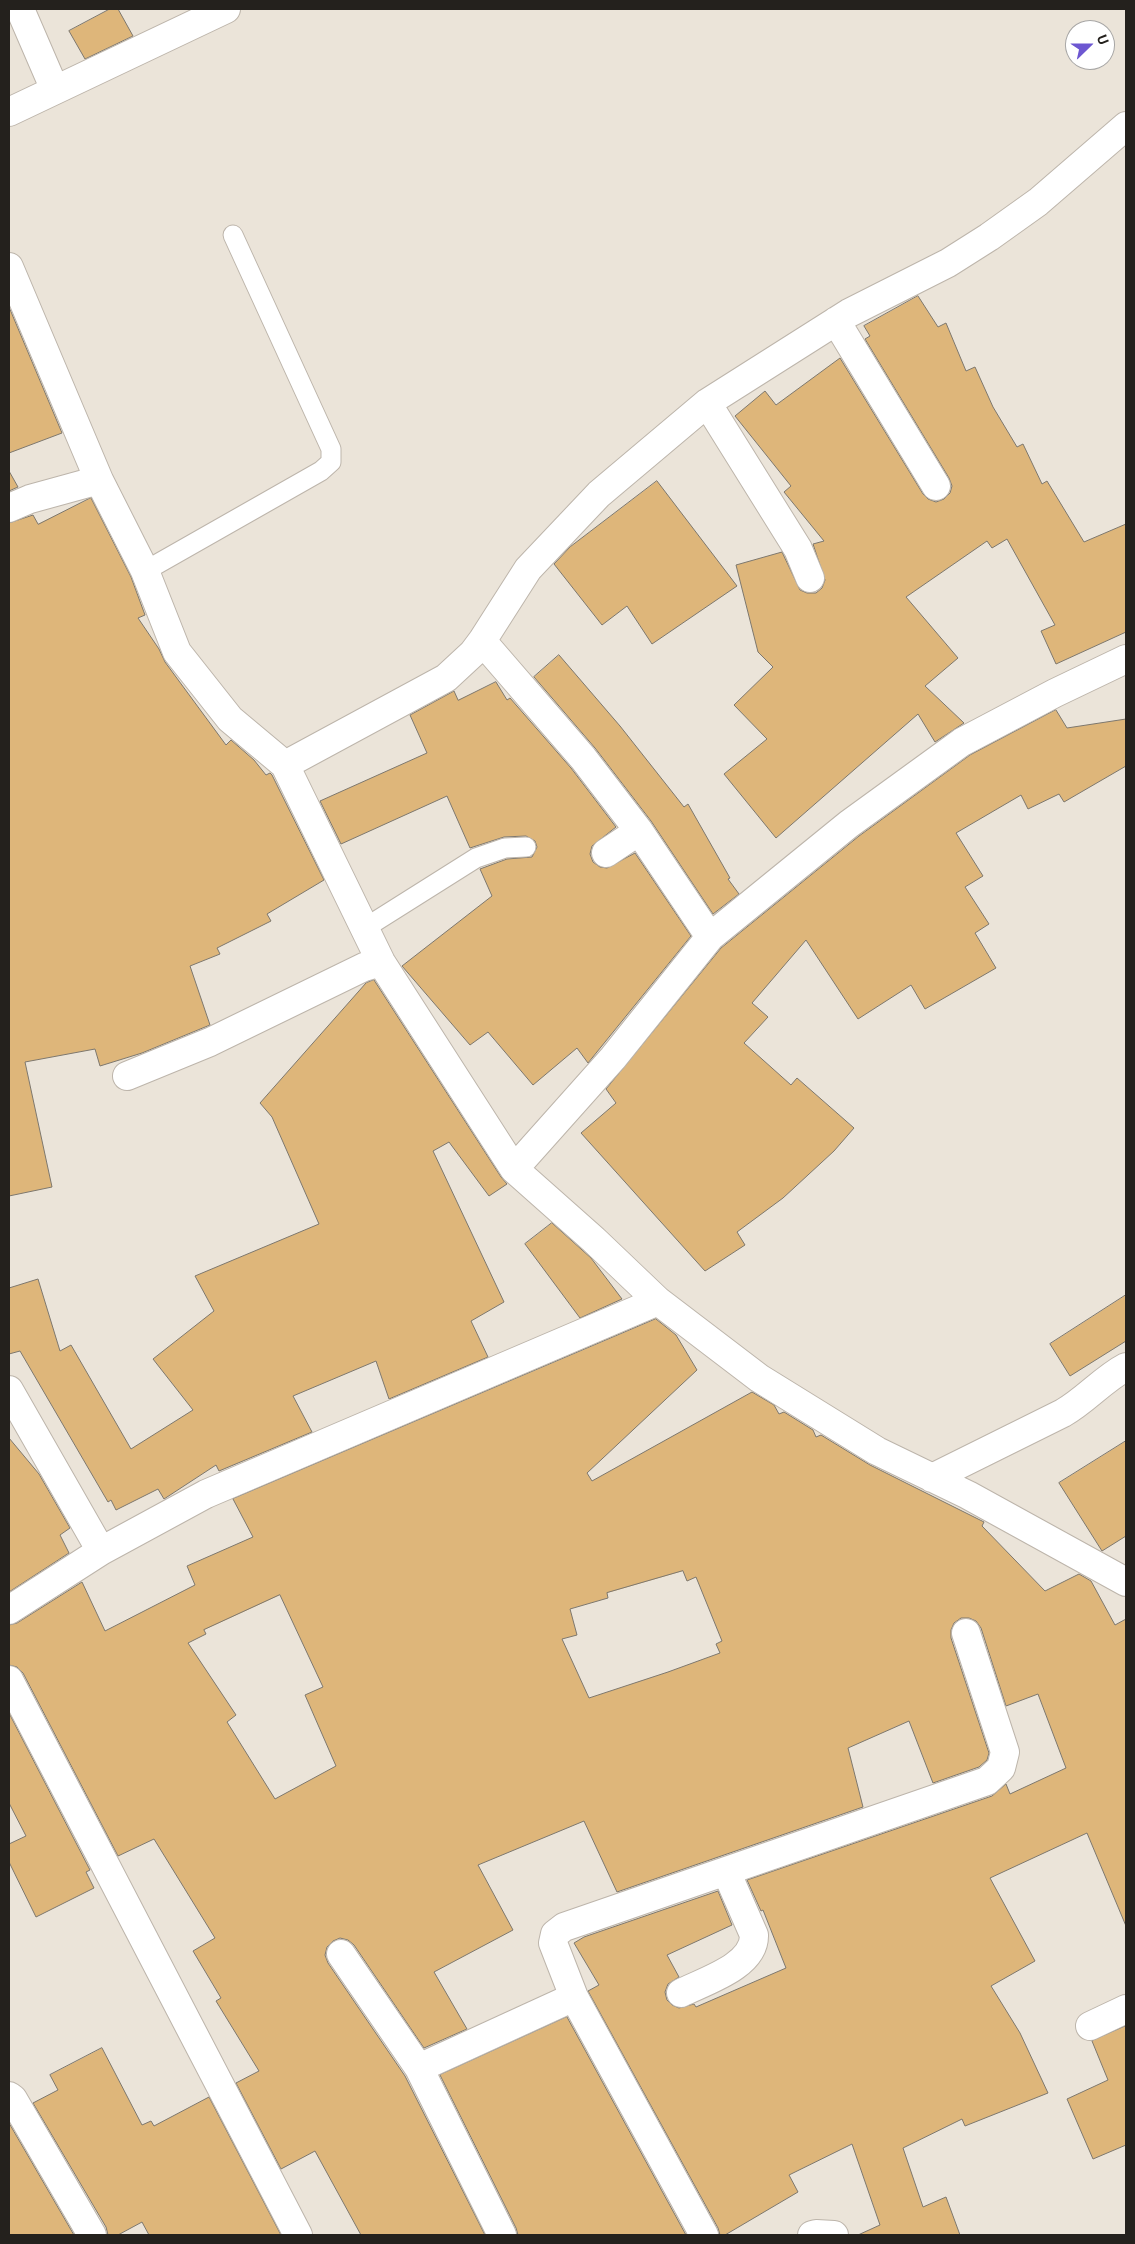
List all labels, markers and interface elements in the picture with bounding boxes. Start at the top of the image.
north arrow [1065,20,1115,70]
text: U [1094,32,1112,47]

